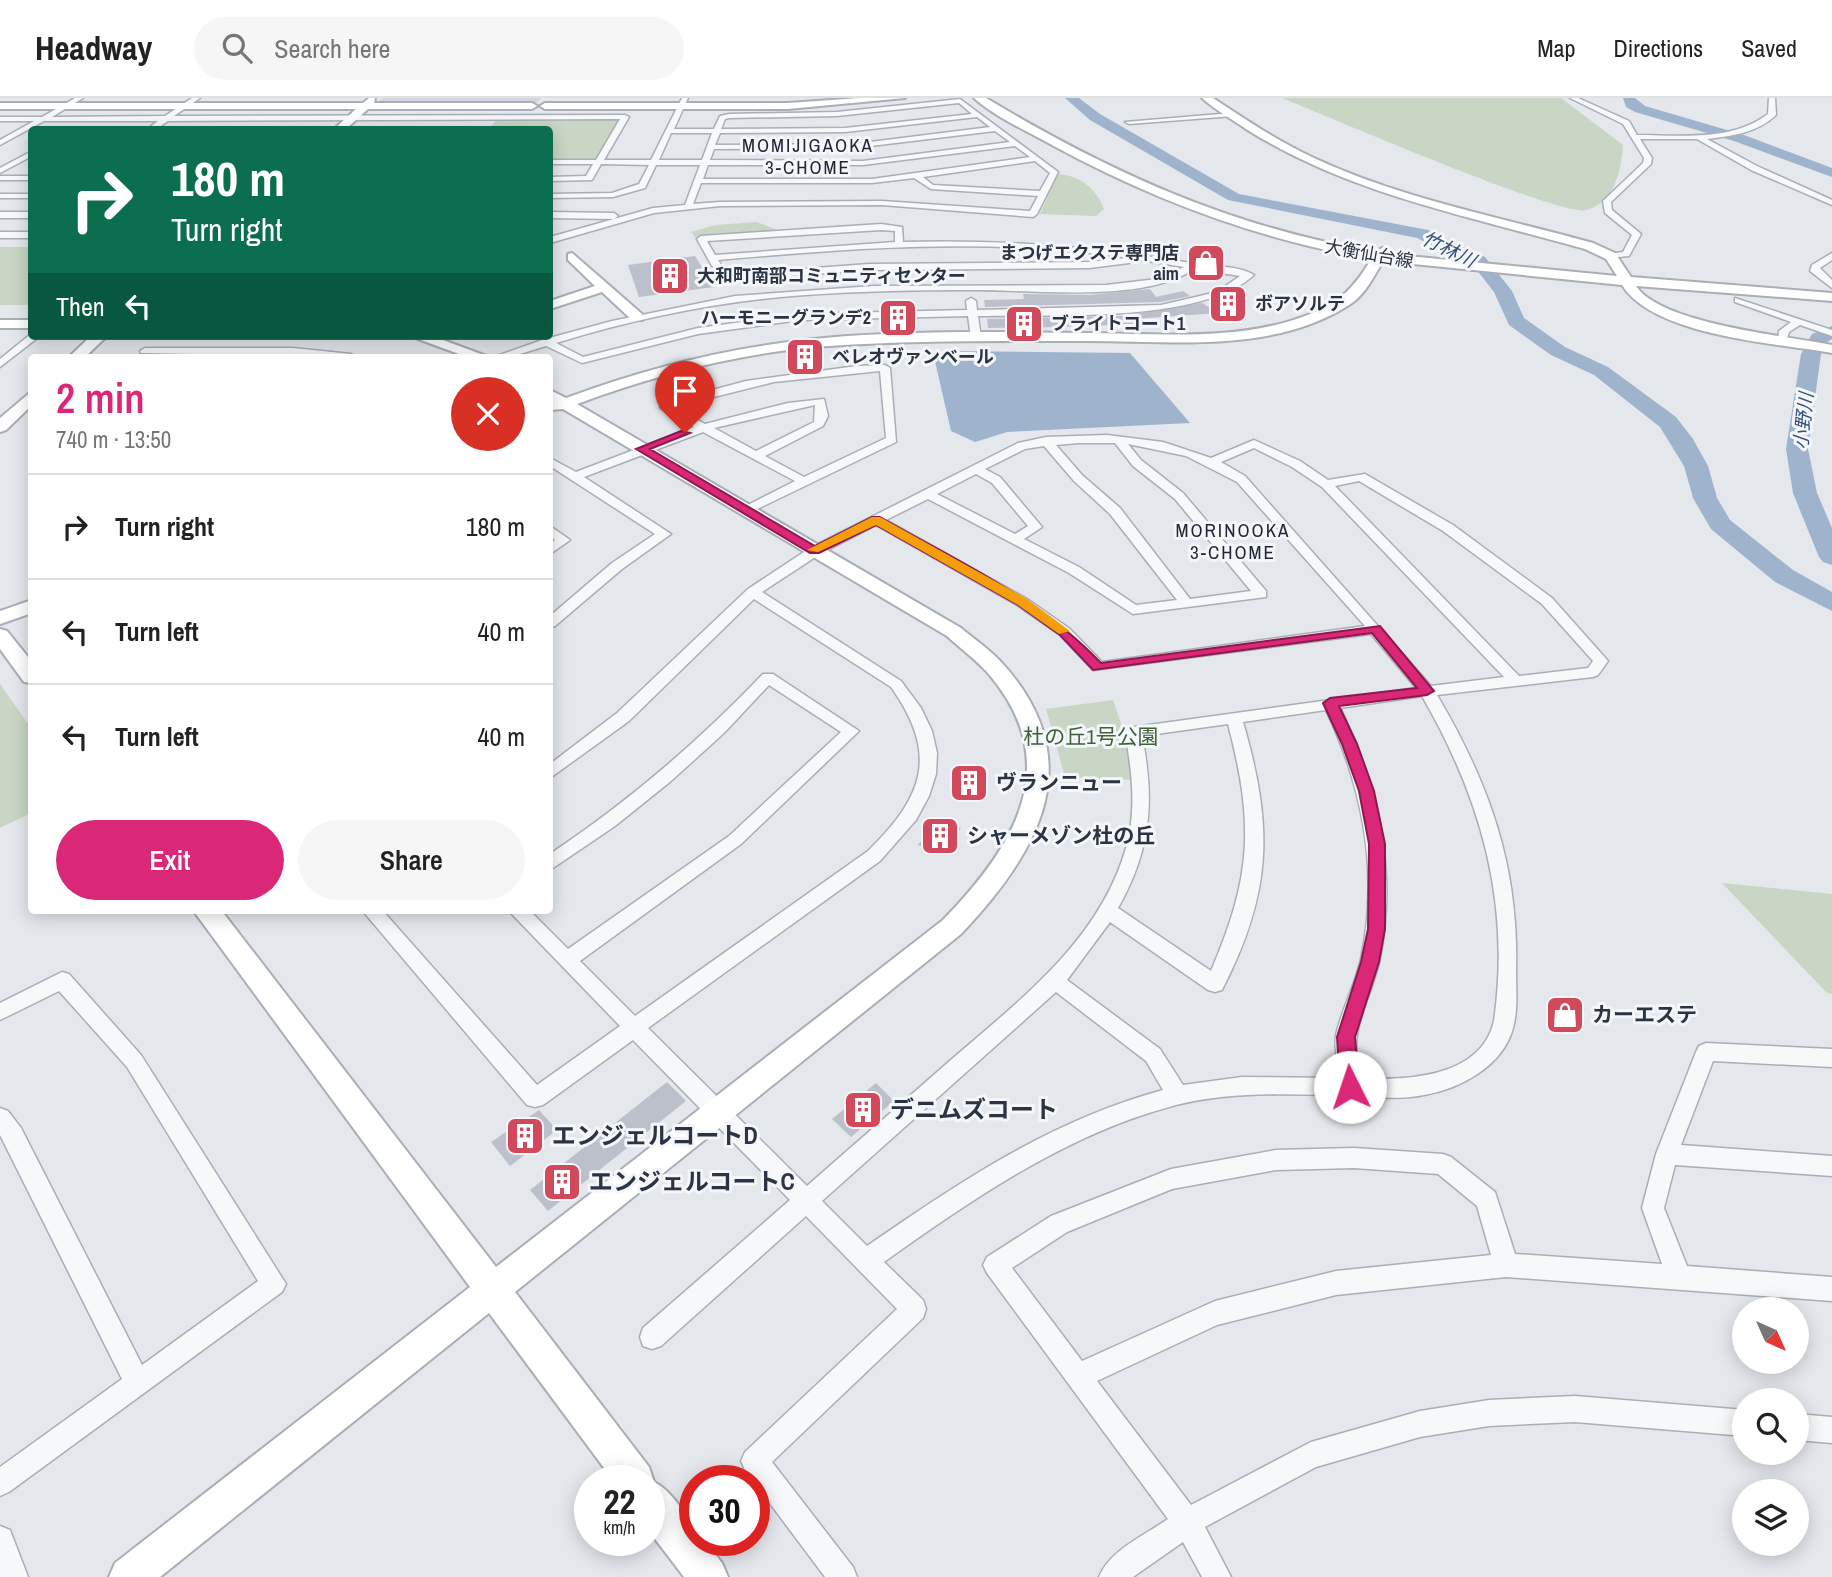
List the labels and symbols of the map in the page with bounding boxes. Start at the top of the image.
district label: MOMIJIGAOKA 3-CHOME [742,132,874,180]
water label: 竹林川 [1418,225,1482,274]
street label: 大衡仙台線 [1323,233,1416,274]
place label: まつげエクステ専門店 aim [1000,240,1179,286]
shop icon: まつげエクステ専門店 aim [1185,242,1227,284]
building icon: 大和町南部コミュニティセンター [649,255,691,297]
place label: 大和町南部コミュニティセンター [697,263,966,288]
building icon: ボアソルテ [1207,283,1249,325]
place label: ボアソルテ [1255,291,1345,316]
building icon: ハーモニーグランデ2 [877,297,919,339]
building icon: ブライトコート1 [1003,303,1045,345]
place label: ハーモニーグランデ2 [701,305,871,330]
place label: ブライトコート1 [1051,311,1186,336]
building icon: ベレオヴァンベール [784,336,826,378]
place label: ベレオヴァンベール [832,344,994,369]
pin [655,361,715,433]
water label: 小野川 [1787,389,1819,451]
district label: MORINOOKA 3-CHOME [1176,517,1290,565]
park label: 杜の丘1号公園 [1023,722,1159,751]
building icon: ヴランニュー [948,762,990,804]
place label: ヴランニュー [996,768,1122,797]
building icon: シャーメゾン杜の丘 [919,815,961,857]
place label: シャーメゾン杜の丘 [967,821,1155,850]
shop icon: カーエステ [1544,994,1586,1036]
place label: カーエステ [1592,1000,1697,1029]
position arrow [1313,1050,1387,1124]
building icon: デニムズコート [842,1089,884,1131]
place label: デニムズコート [890,1093,1058,1125]
building icon: エンジェルコートD [504,1115,546,1157]
place label: エンジェルコートD [552,1119,758,1151]
building icon: エンジェルコートC [541,1161,583,1203]
place label: エンジェルコートC [589,1165,795,1197]
north arrow [1732,1297,1810,1374]
speed limit sign: 30 [679,1465,770,1556]

